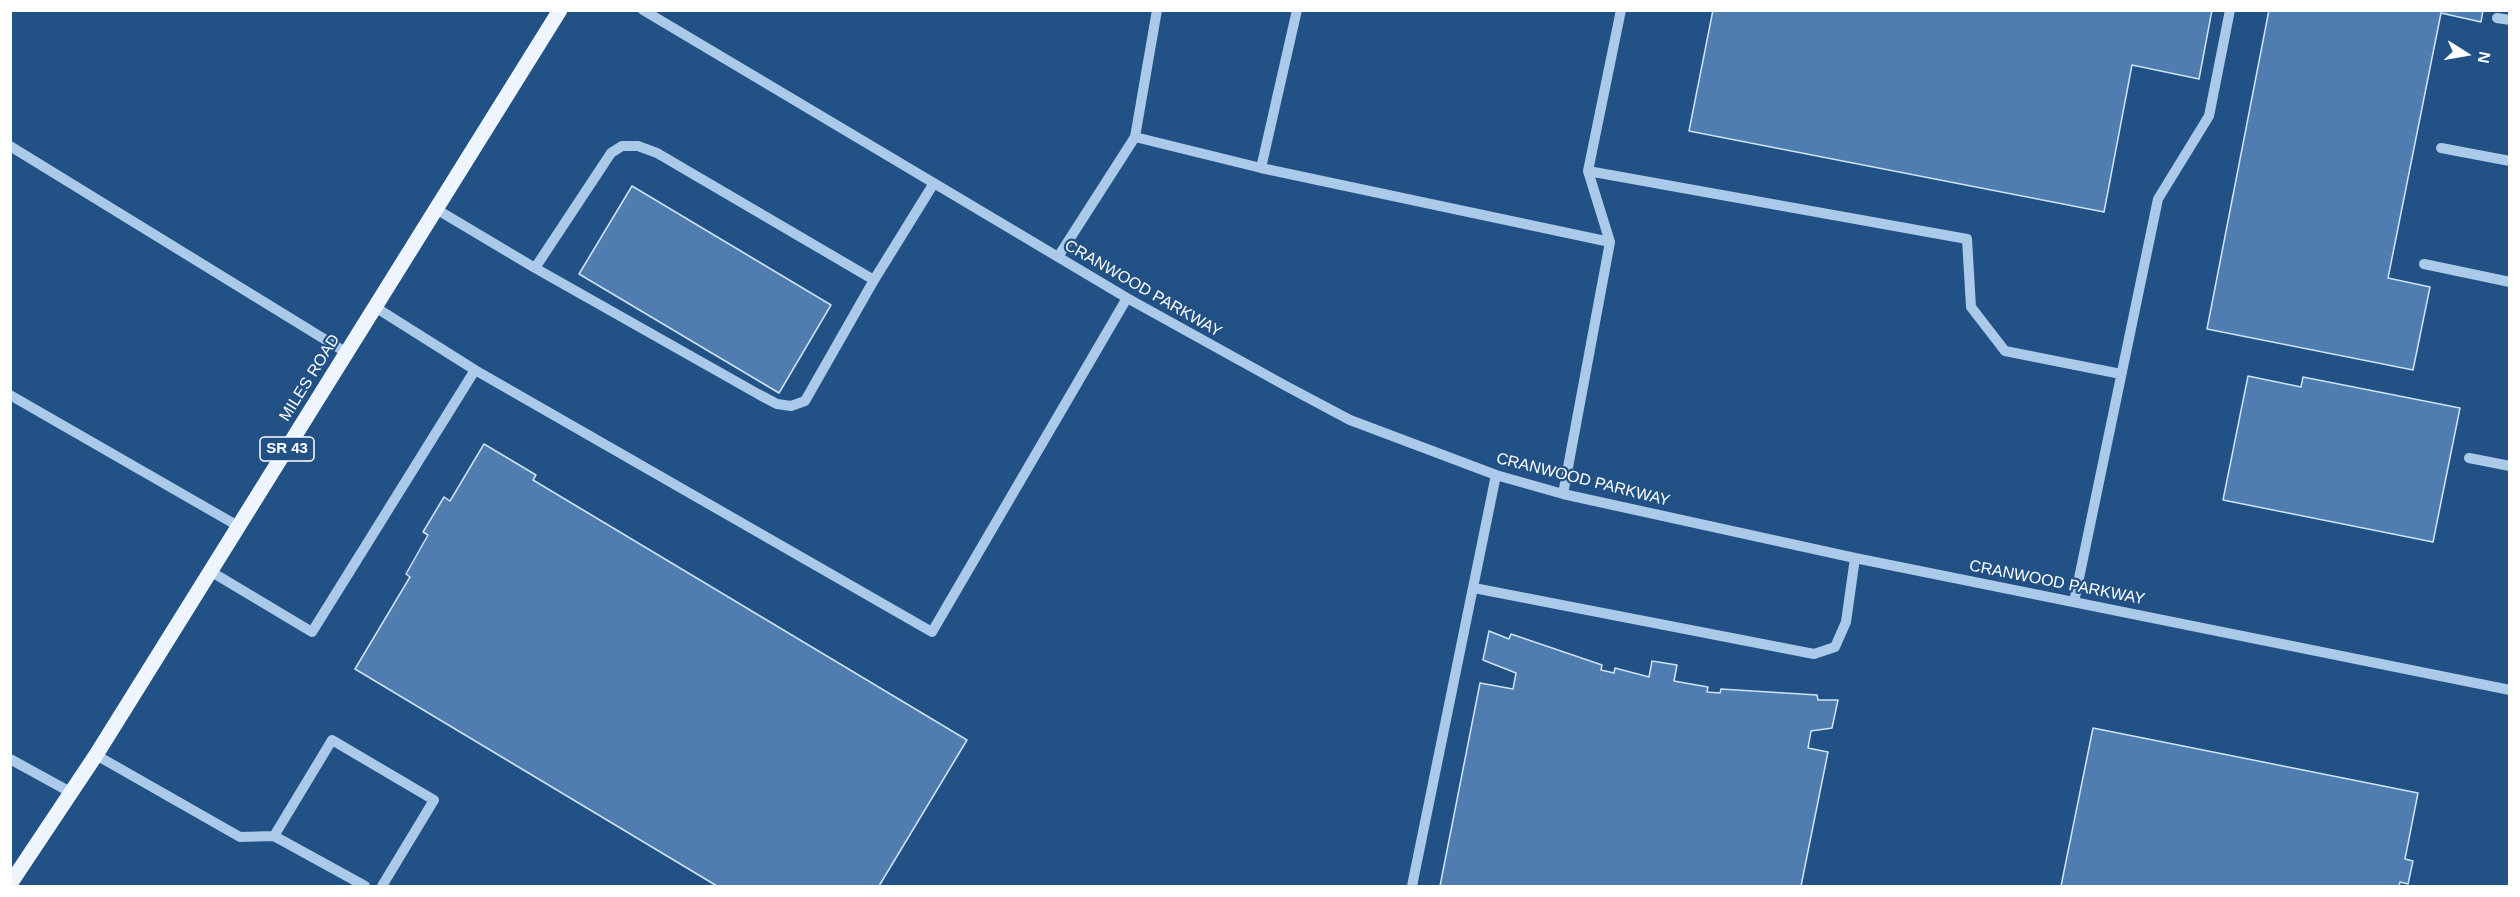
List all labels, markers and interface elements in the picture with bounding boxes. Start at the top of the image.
north arrow [2436,24,2496,84]
text: N [2475,50,2494,65]
street label: CRANWOOD PARKWAY [1061,236,1225,342]
street label: MILES ROAD [276,331,344,425]
road number: SR 43 [260,437,314,461]
street label: CRANWOOD PARKWAY [1494,449,1672,511]
street label: CRANWOOD PARKWAY [1968,557,2146,609]

